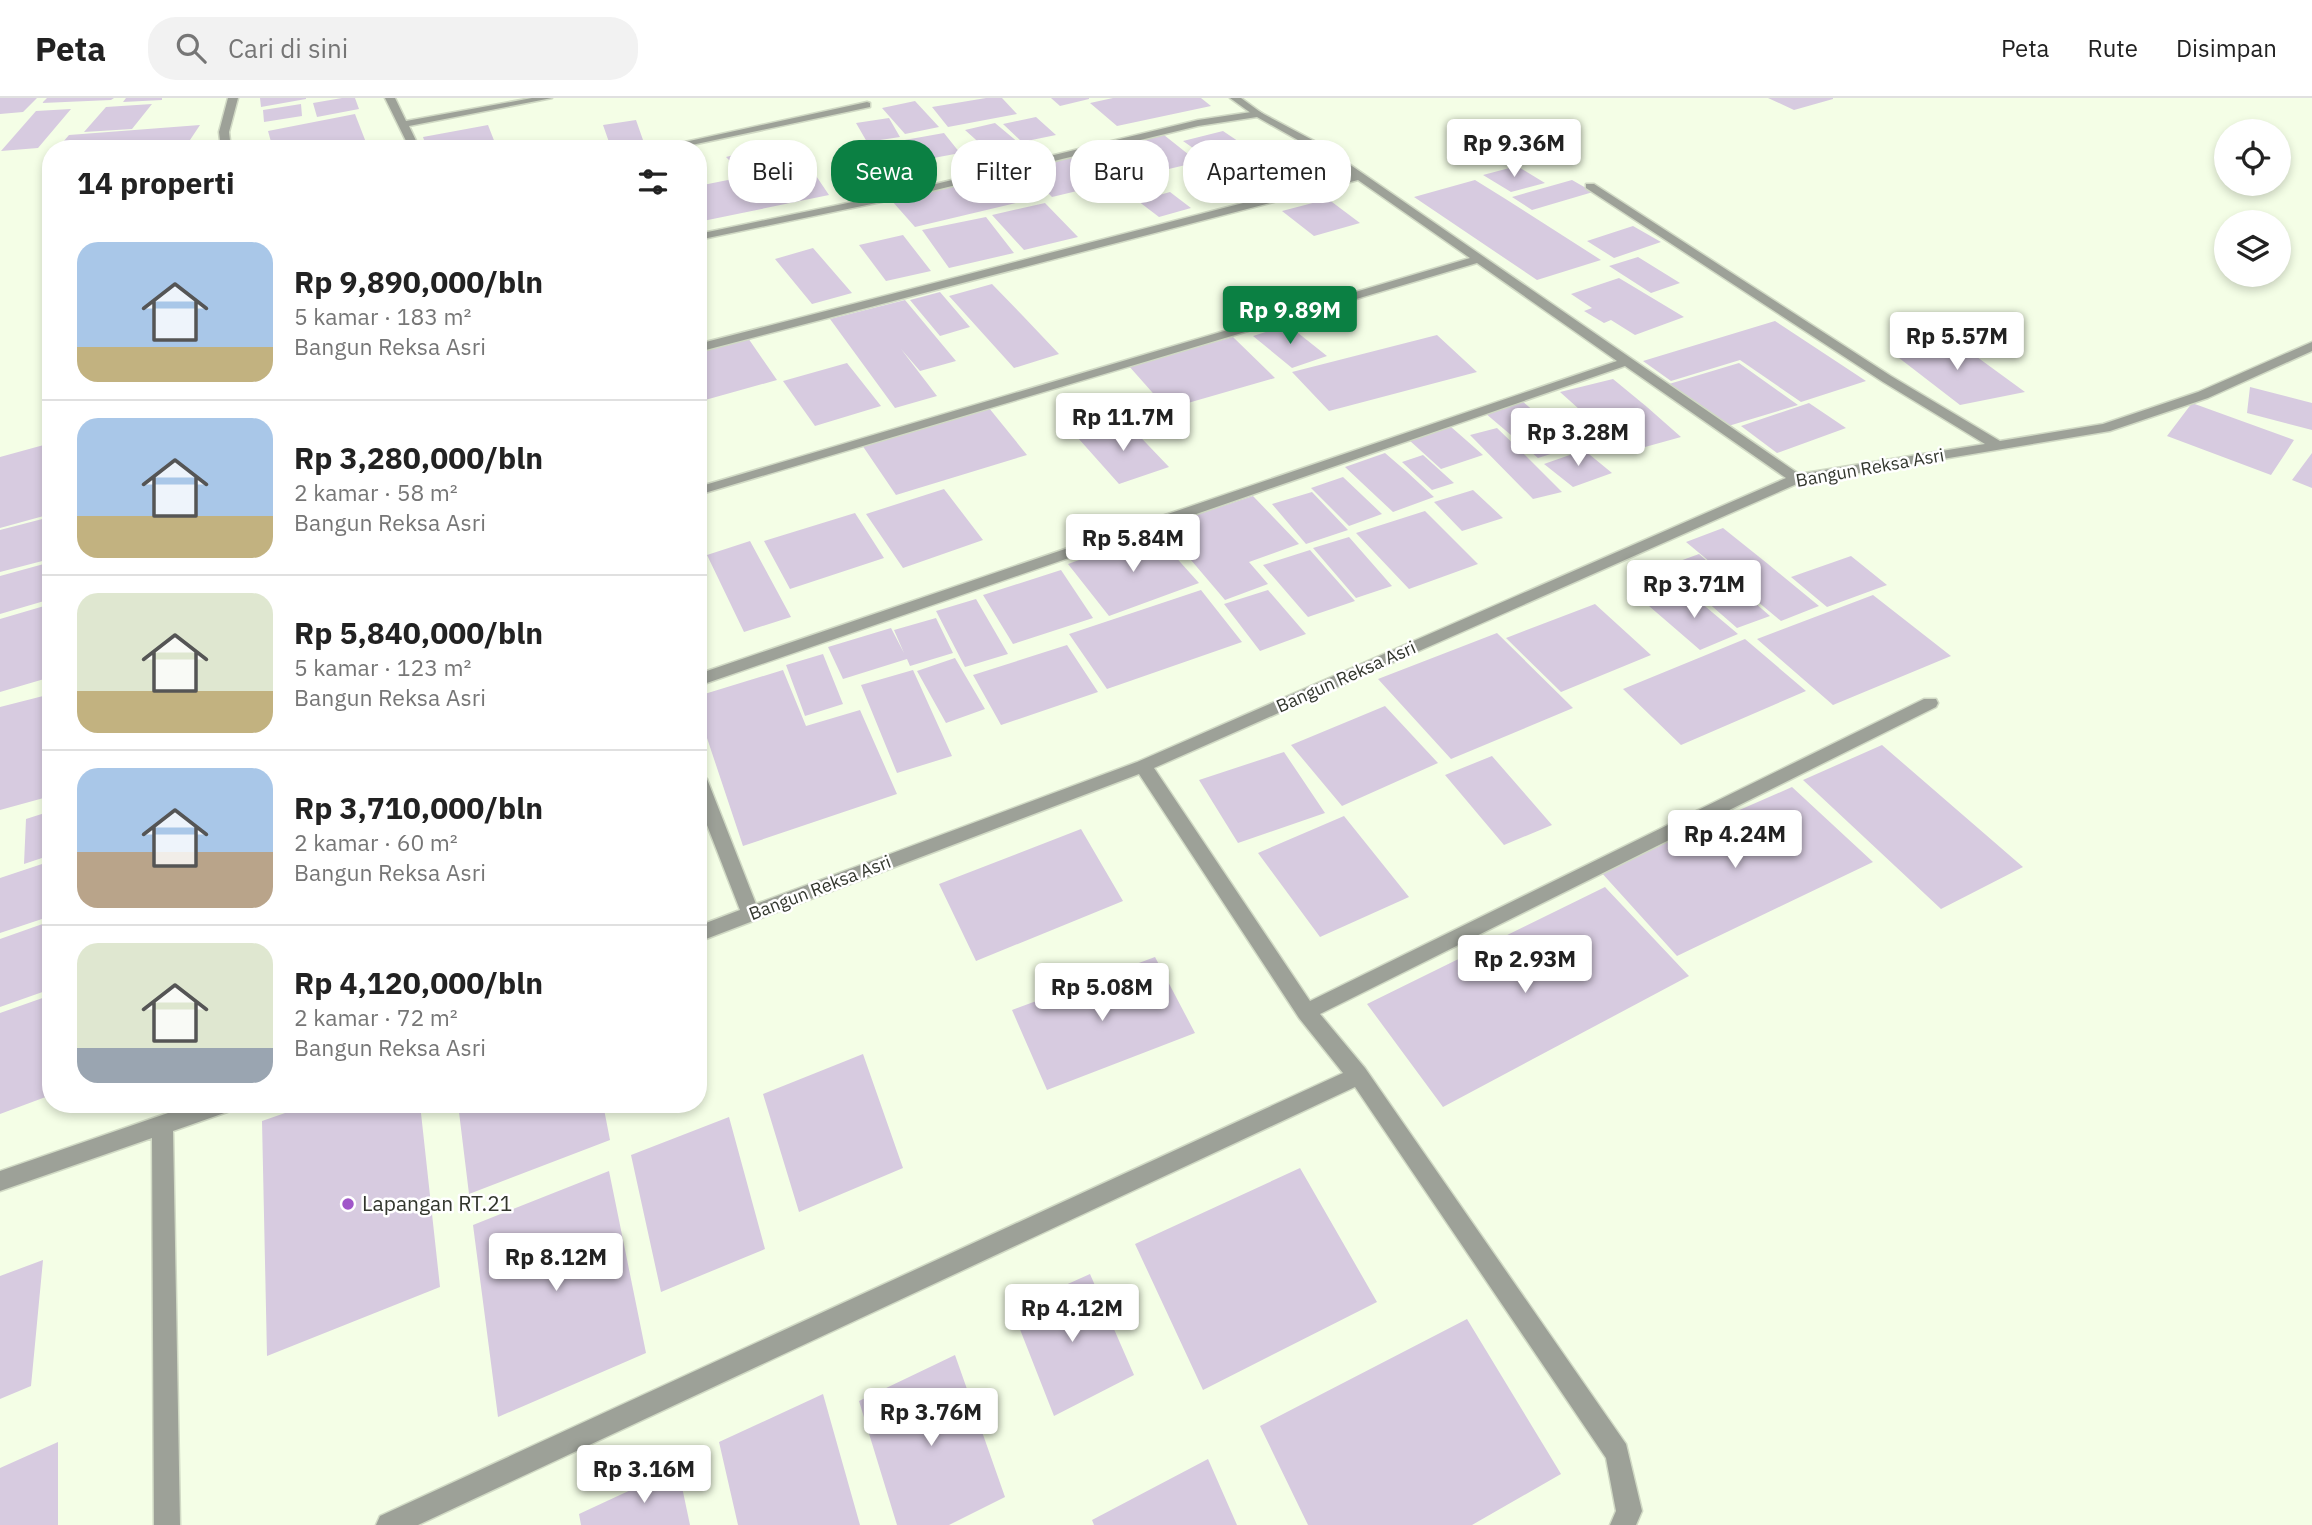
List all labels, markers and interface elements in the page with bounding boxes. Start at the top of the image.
search box [148,17,638,80]
text: Peta [35,27,106,70]
icon: search [172,29,210,67]
text: Cari di sini [228,31,348,65]
text: Peta [2001,32,2049,64]
text: Rute [2087,32,2138,64]
text: Disimpan [2176,32,2277,64]
map controls [2214,119,2291,287]
button: locate [2214,119,2291,196]
pin: Rp 9.36M [1442,120,1586,179]
text: Rp 9.36M [1463,127,1565,157]
chip: Beli [728,140,817,203]
chip: Sewa [831,140,937,203]
chip: Filter [951,140,1056,203]
chip: Baru [1070,140,1169,203]
chip: Apartemen [1183,140,1351,203]
text: 14 properti [77,163,235,202]
icon: filters [634,163,672,201]
button: layers [2214,210,2291,287]
text: Rp 9,890,000/bln [294,262,543,301]
icon: home [133,270,217,354]
pin: Rp 9.89M [1218,286,1362,346]
text: Rp 9.89M [1239,294,1341,324]
text: 5 kamar · 183 m² [294,301,472,331]
pin: Rp 5.57M [1885,313,2029,372]
text: Rp 5.57M [1906,320,2008,350]
text: Bangun Reksa Asri [294,331,486,361]
pin: Rp 11.7M [1051,394,1195,453]
text: Rp 11.7M [1072,401,1174,431]
pin: Rp 3.28M [1506,408,1650,468]
text: Rp 3.28M [1527,416,1629,446]
text: Rp 3,280,000/bln [294,438,543,477]
street label: Bangun Reksa Asri [1794,443,1946,492]
icon: home [133,446,217,530]
text: 2 kamar · 58 m² [294,477,458,507]
text: Bangun Reksa Asri [294,507,486,537]
pin: Rp 5.84M [1061,514,1205,574]
text: Rp 5.84M [1082,522,1184,552]
pin: Rp 3.71M [1622,560,1766,620]
text: Rp 3.71M [1643,568,1745,598]
text: Rp 5,840,000/bln [294,613,543,652]
icon: home [133,621,217,705]
street label: Bangun Reksa Asri [1273,635,1419,718]
text: 5 kamar · 123 m² [294,652,472,682]
text: Bangun Reksa Asri [294,682,486,712]
text: Rp 3,710,000/bln [294,788,543,827]
icon: home [133,796,217,880]
pin: Rp 4.24M [1663,810,1807,870]
text: Rp 4.24M [1684,818,1786,848]
text: 2 kamar · 60 m² [294,827,458,857]
street label: Bangun Reksa Asri [746,850,894,925]
text: Bangun Reksa Asri [294,857,486,887]
pin: Rp 2.93M [1453,936,1597,995]
text: Rp 2.93M [1474,943,1576,973]
text: Rp 4,120,000/bln [294,963,543,1002]
pin: Rp 5.08M [1030,964,1174,1023]
icon: home [133,971,217,1055]
text: Rp 5.08M [1051,971,1153,1001]
text: 2 kamar · 72 m² [294,1002,458,1032]
text: Bangun Reksa Asri [294,1032,486,1062]
place label: Lapangan RT.21 [362,1189,512,1217]
marker: Lapangan RT.21 [340,1196,356,1212]
pin: Rp 8.12M [484,1234,628,1293]
text: Rp 8.12M [505,1241,607,1271]
pin: Rp 4.12M [1000,1284,1144,1344]
text: Rp 4.12M [1021,1292,1123,1322]
pin: Rp 3.76M [859,1388,1003,1448]
text: Rp 3.76M [880,1396,982,1426]
pin: Rp 3.16M [572,1446,716,1505]
text: Rp 3.16M [593,1453,695,1483]

